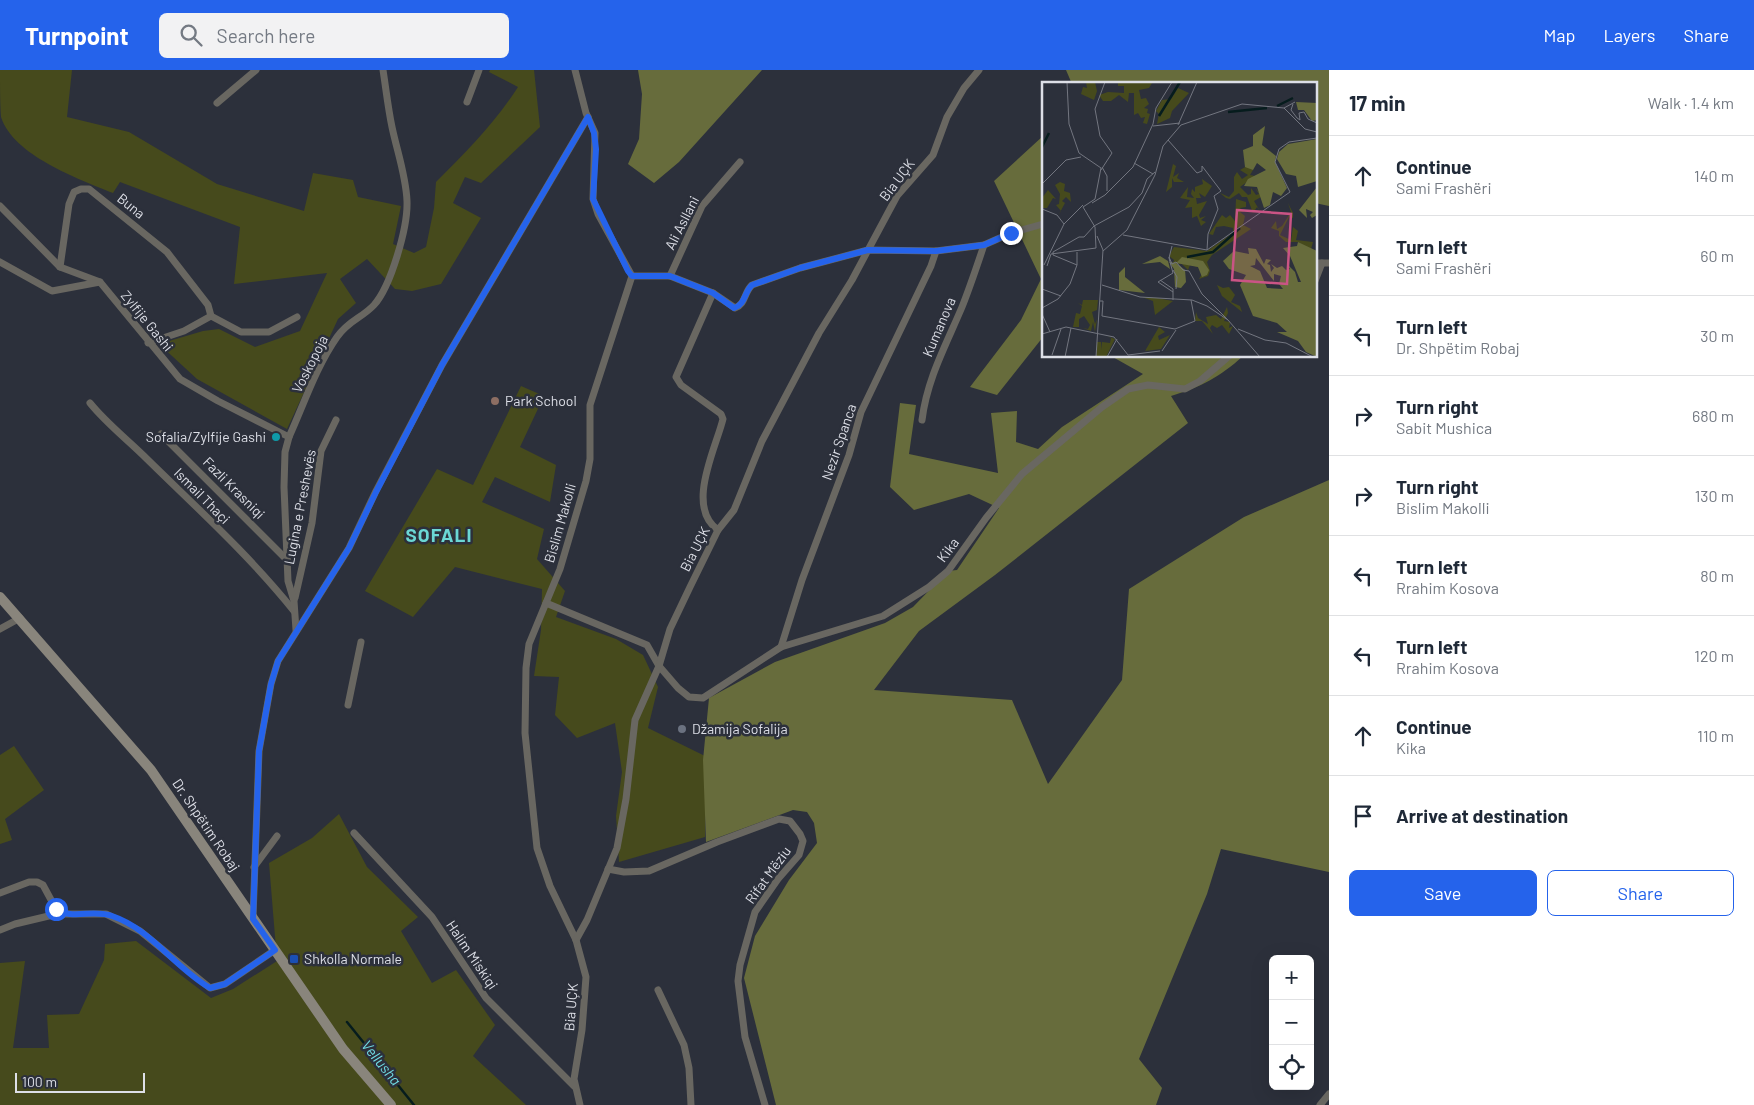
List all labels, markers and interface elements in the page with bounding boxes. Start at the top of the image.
search box [159,13,509,58]
text: Turnpoint [25,21,129,50]
icon: search [177,21,205,49]
text: Search here [217,24,315,47]
text: Map [1543,24,1575,46]
text: Layers [1603,24,1656,46]
text: Share [1684,24,1729,46]
inset map [1042,82,1316,358]
text: 17 min [1349,90,1405,115]
text: Walk · 1.4 km [1648,93,1734,112]
street label: Bia UÇK [875,155,918,204]
text: Continue [1396,155,1472,178]
icon: ahead [1349,162,1377,190]
text: 140 m [1694,166,1734,185]
text: Sami Frashëri [1396,178,1492,197]
street label: Buna [114,189,149,222]
street label: Ali Asllani [661,193,702,252]
route end [1000,222,1023,245]
text: Turn left [1396,235,1467,258]
icon: left [1349,242,1377,270]
text: 60 m [1700,246,1734,265]
text: Sami Frashëri [1396,258,1492,277]
street label: Zylfije Gashi [118,287,177,354]
street label: Kumanova [918,294,959,359]
text: Turn left [1396,315,1467,338]
icon: left [1349,322,1377,350]
text: 30 m [1700,326,1734,345]
street label: Voskopoja [288,332,331,395]
text: Dr. Shpëtim Robaj [1396,338,1520,357]
place label: Park School [505,392,577,409]
marker: Park School [489,395,501,407]
text: Turn right [1396,395,1478,418]
street label: Nezir Spanca [818,401,860,482]
icon: right [1349,402,1377,430]
text: 680 m [1692,406,1734,425]
text: Sabit Mushica [1396,418,1492,437]
place label: Sofalia/Zylfije Gashi [146,428,266,445]
marker: Sofalia/Zylfije Gashi [270,431,282,443]
street label: Lugina e Preshevës [280,448,319,566]
street label: Fazli Krasniqi [200,453,269,522]
street label: Ismail Thaçi [171,464,234,527]
text: Turn right [1396,475,1478,498]
street label: Bislim Makolli [540,481,579,565]
icon: right [1349,482,1377,510]
text: 130 m [1695,486,1734,505]
text: Bislim Makolli [1396,498,1490,517]
district label: SOFALI [406,523,472,546]
street label: Bia UÇK [676,523,713,574]
street label: Kika [933,534,962,565]
text: Turn left [1396,555,1467,578]
icon: left [1349,562,1377,590]
text: 80 m [1700,566,1734,585]
text: Rrahim Kosova [1396,578,1499,597]
text: Turn left [1396,635,1467,658]
icon: left [1349,642,1377,670]
text: 120 m [1694,646,1734,665]
text: Rrahim Kosova [1396,658,1499,677]
text: Continue [1396,715,1472,738]
place label: Džamija Sofalija [692,720,788,737]
icon: ahead [1349,722,1377,750]
marker: Džamija Sofalija [676,723,688,735]
text: 110 m [1697,726,1734,745]
text: Kika [1396,738,1426,757]
street label: Dr. Shpëtim Robaj [169,775,244,874]
icon: arrive [1349,802,1377,830]
text: Arrive at destination [1396,804,1568,827]
street label: Rifat Mëziu [741,843,794,907]
button: Save [1349,870,1537,916]
button: Share [1547,870,1734,916]
route start [45,898,68,921]
street label: Halim Miskiqi [443,917,502,993]
place label: Shkolla Normale [304,950,402,967]
marker: Shkolla Normale [288,953,300,965]
map controls [1269,955,1314,1090]
button: + [1269,955,1314,1000]
street label: Bia UÇK [560,982,581,1032]
button: − [1269,1000,1314,1045]
water label: Vellusha [358,1036,405,1089]
button: locate [1269,1045,1314,1090]
scale bar [15,1070,145,1093]
text: 100 m [22,1073,57,1090]

